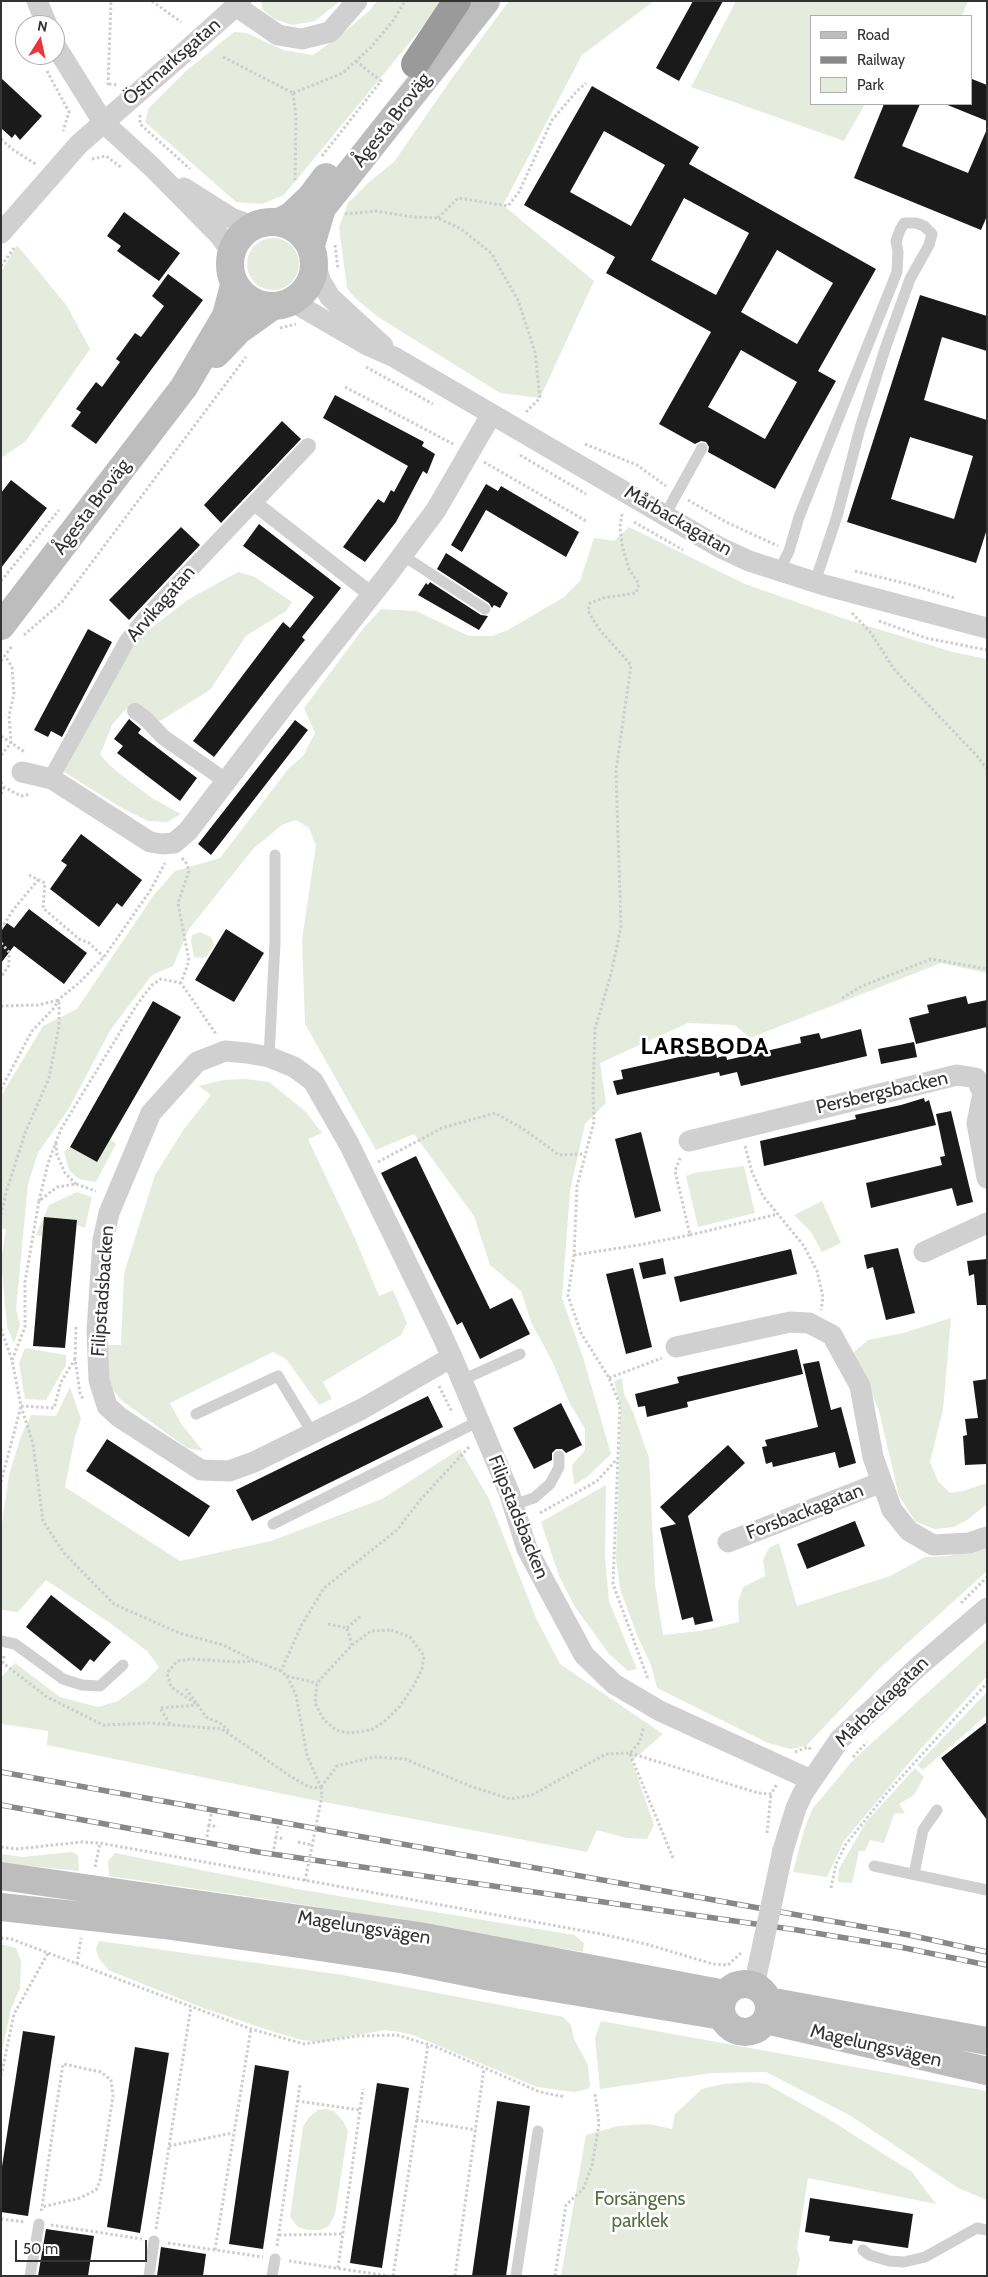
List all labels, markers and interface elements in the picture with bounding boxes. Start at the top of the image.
street label: Östmarksgatan [119,14,225,110]
north arrow [15,15,65,65]
legend [810,15,973,105]
text: N [36,16,49,36]
text: Road [857,26,890,44]
text: Railway [857,51,905,69]
street label: Ågesta Broväg [348,68,436,172]
text: Park [857,76,884,94]
street label: Ågesta Broväg [49,455,135,559]
street label: Mårbackagatan [620,481,736,561]
street label: Arvikagatan [122,561,200,647]
district label: LARSBODA [639,1033,771,1061]
street label: Persbergsbacken [814,1067,950,1119]
street label: Filipstadsbacken [87,1225,119,1357]
street label: Filipstadsbacken [483,1452,553,1582]
street label: Forsbackagatan [743,1479,867,1545]
street label: Mårbackagatan [831,1652,933,1752]
street label: Magelungsvägen [296,1906,432,1950]
street label: Magelungsvägen [808,2020,944,2072]
park label: Forsängens parklek [595,2188,685,2232]
scale bar [18,2230,150,2262]
text: 50 m [23,2240,58,2258]

